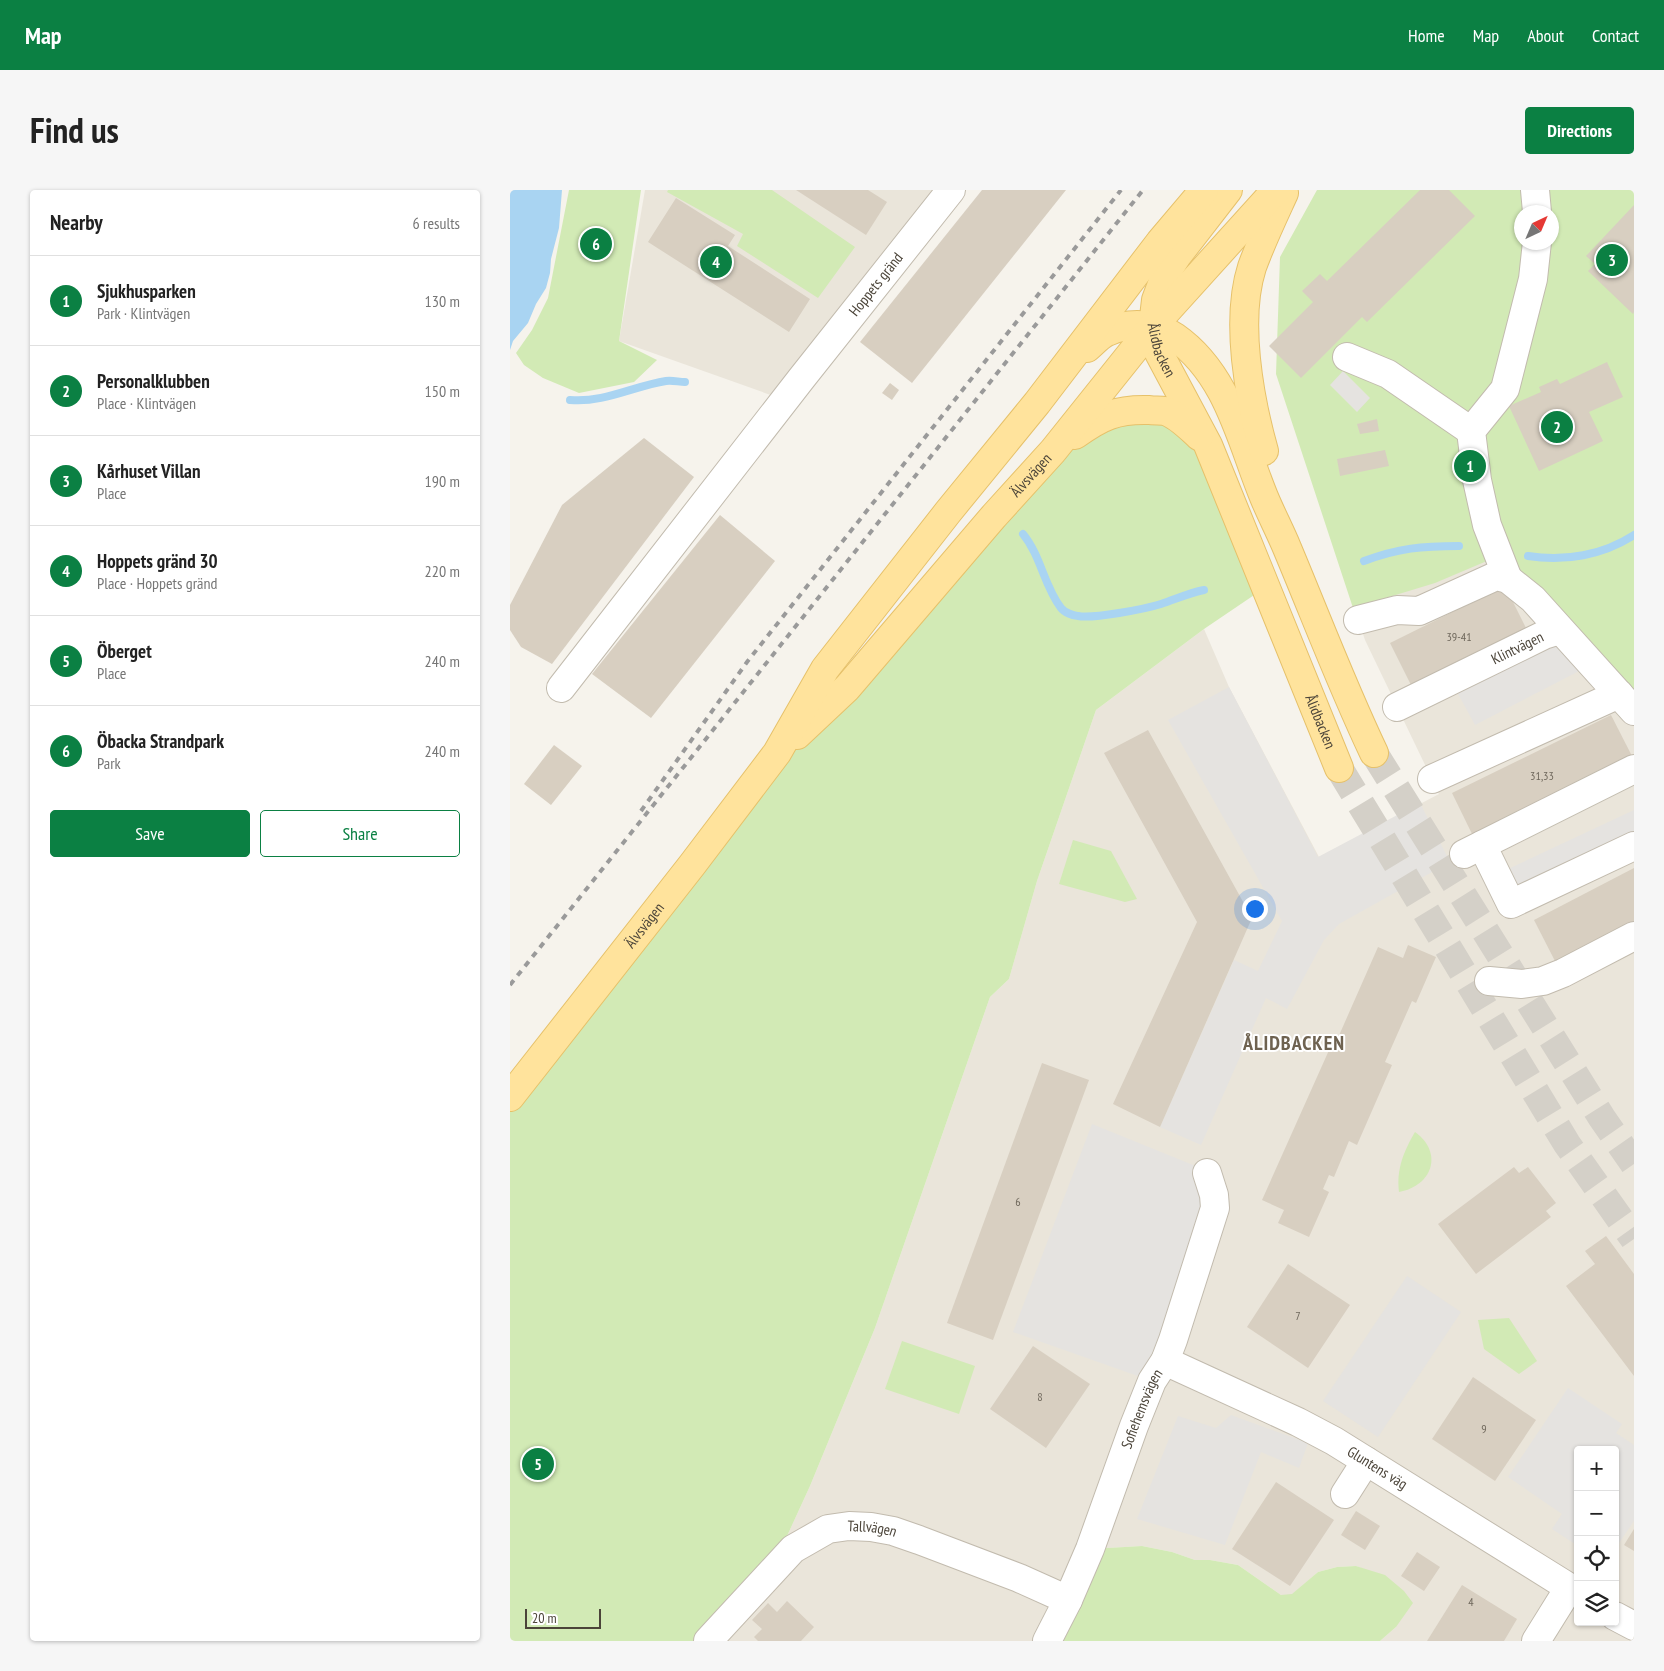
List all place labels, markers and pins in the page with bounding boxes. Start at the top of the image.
pin: 6 [580,225,612,263]
pin: 3 [1596,241,1628,279]
pin: 4 [700,243,732,281]
pin: 2 [1541,408,1573,446]
pin: 1 [1454,447,1486,485]
pin: 5 [522,1445,554,1483]

